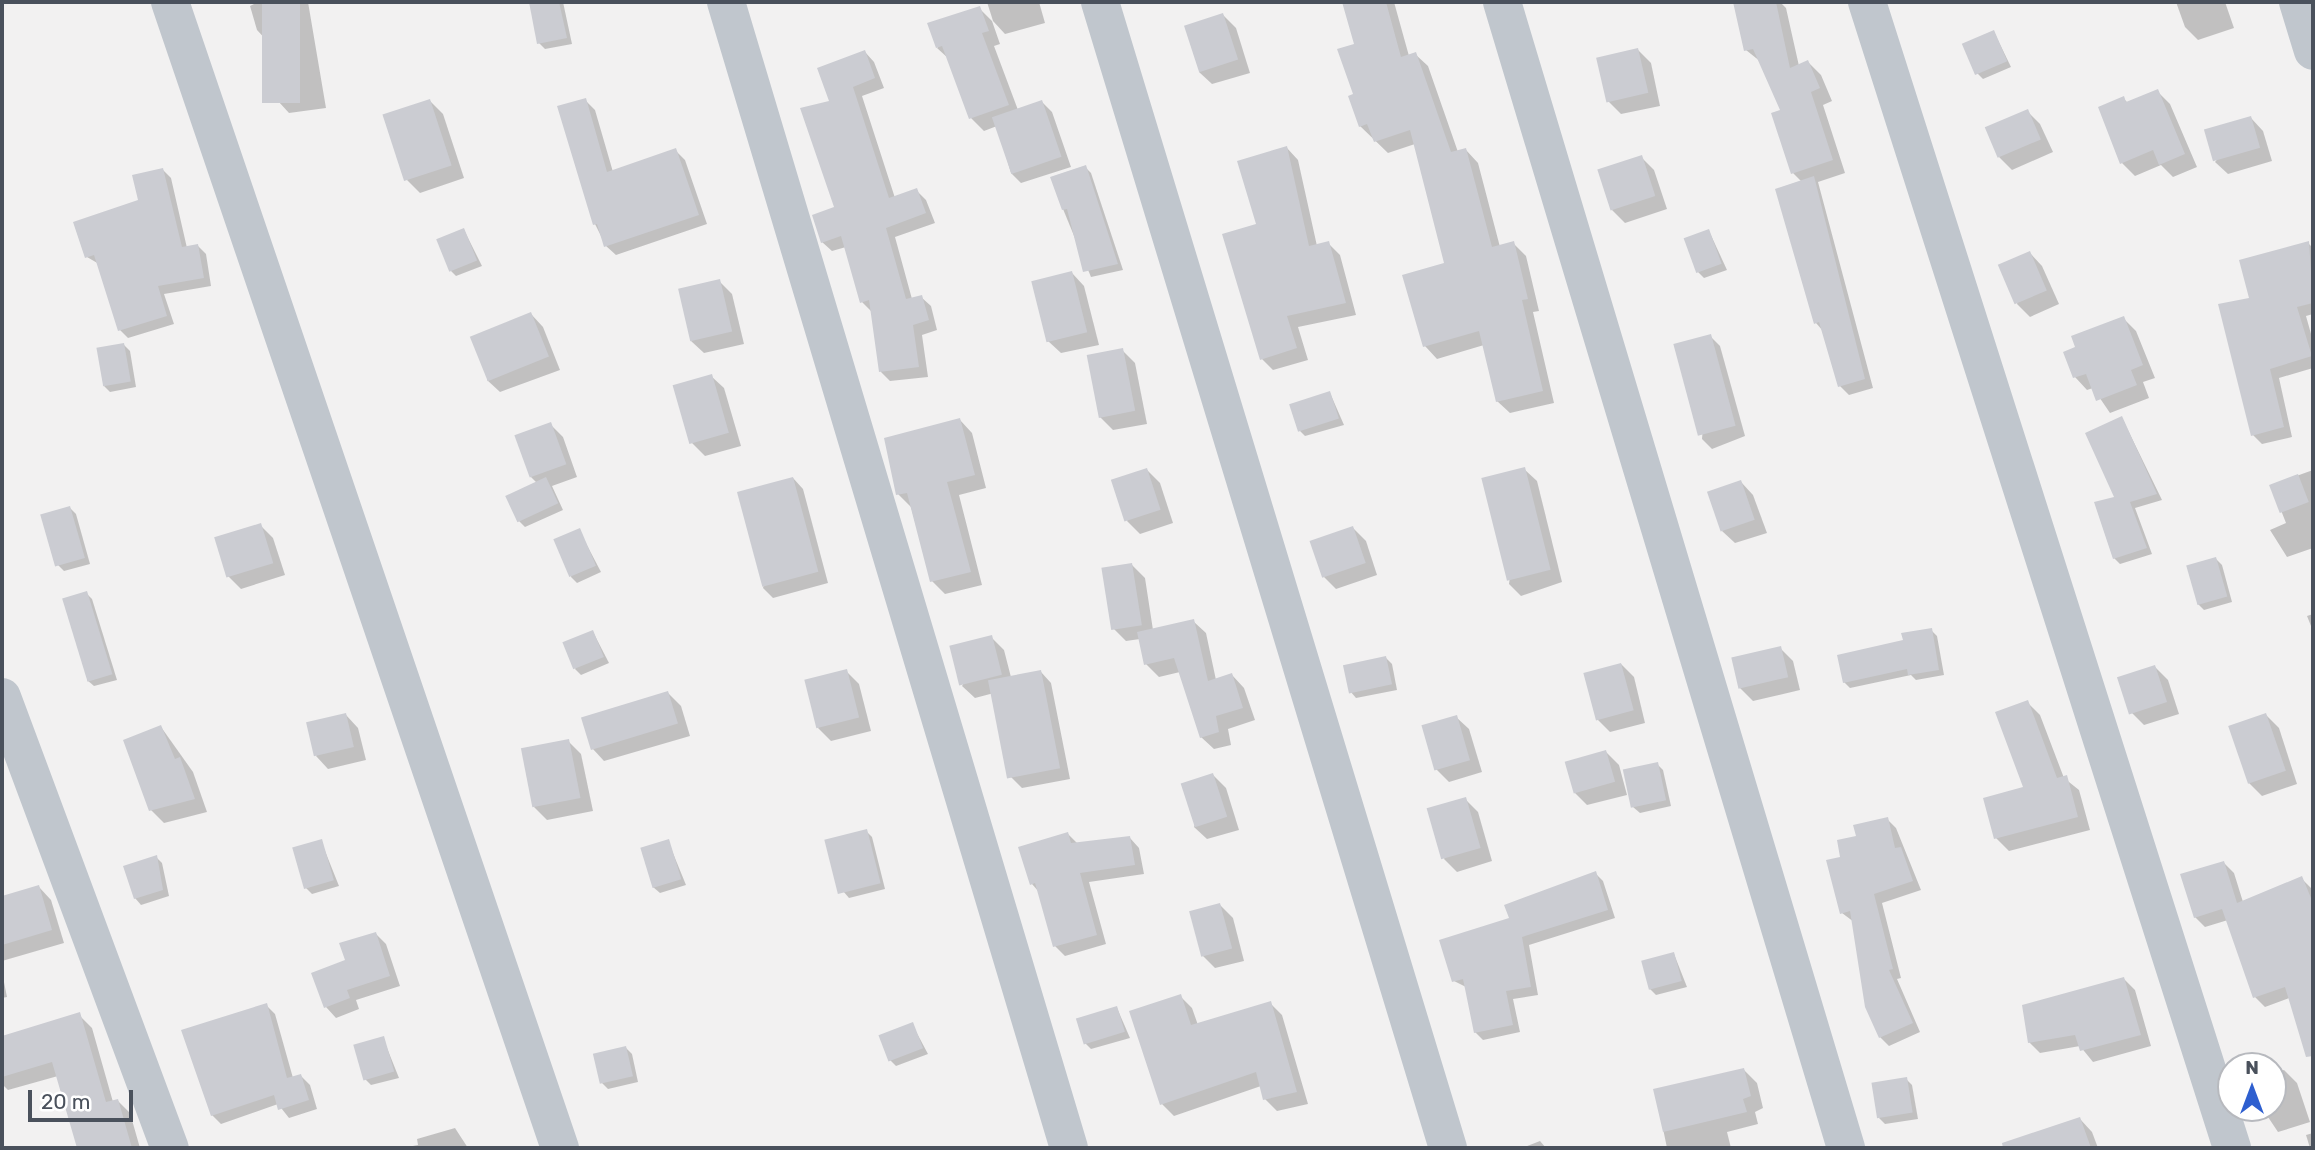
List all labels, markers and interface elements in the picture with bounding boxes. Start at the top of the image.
north arrow [2217,1052,2287,1122]
text: N [2245,1056,2259,1079]
scale bar [32,1076,136,1120]
text: 20 m [41,1089,90,1114]

